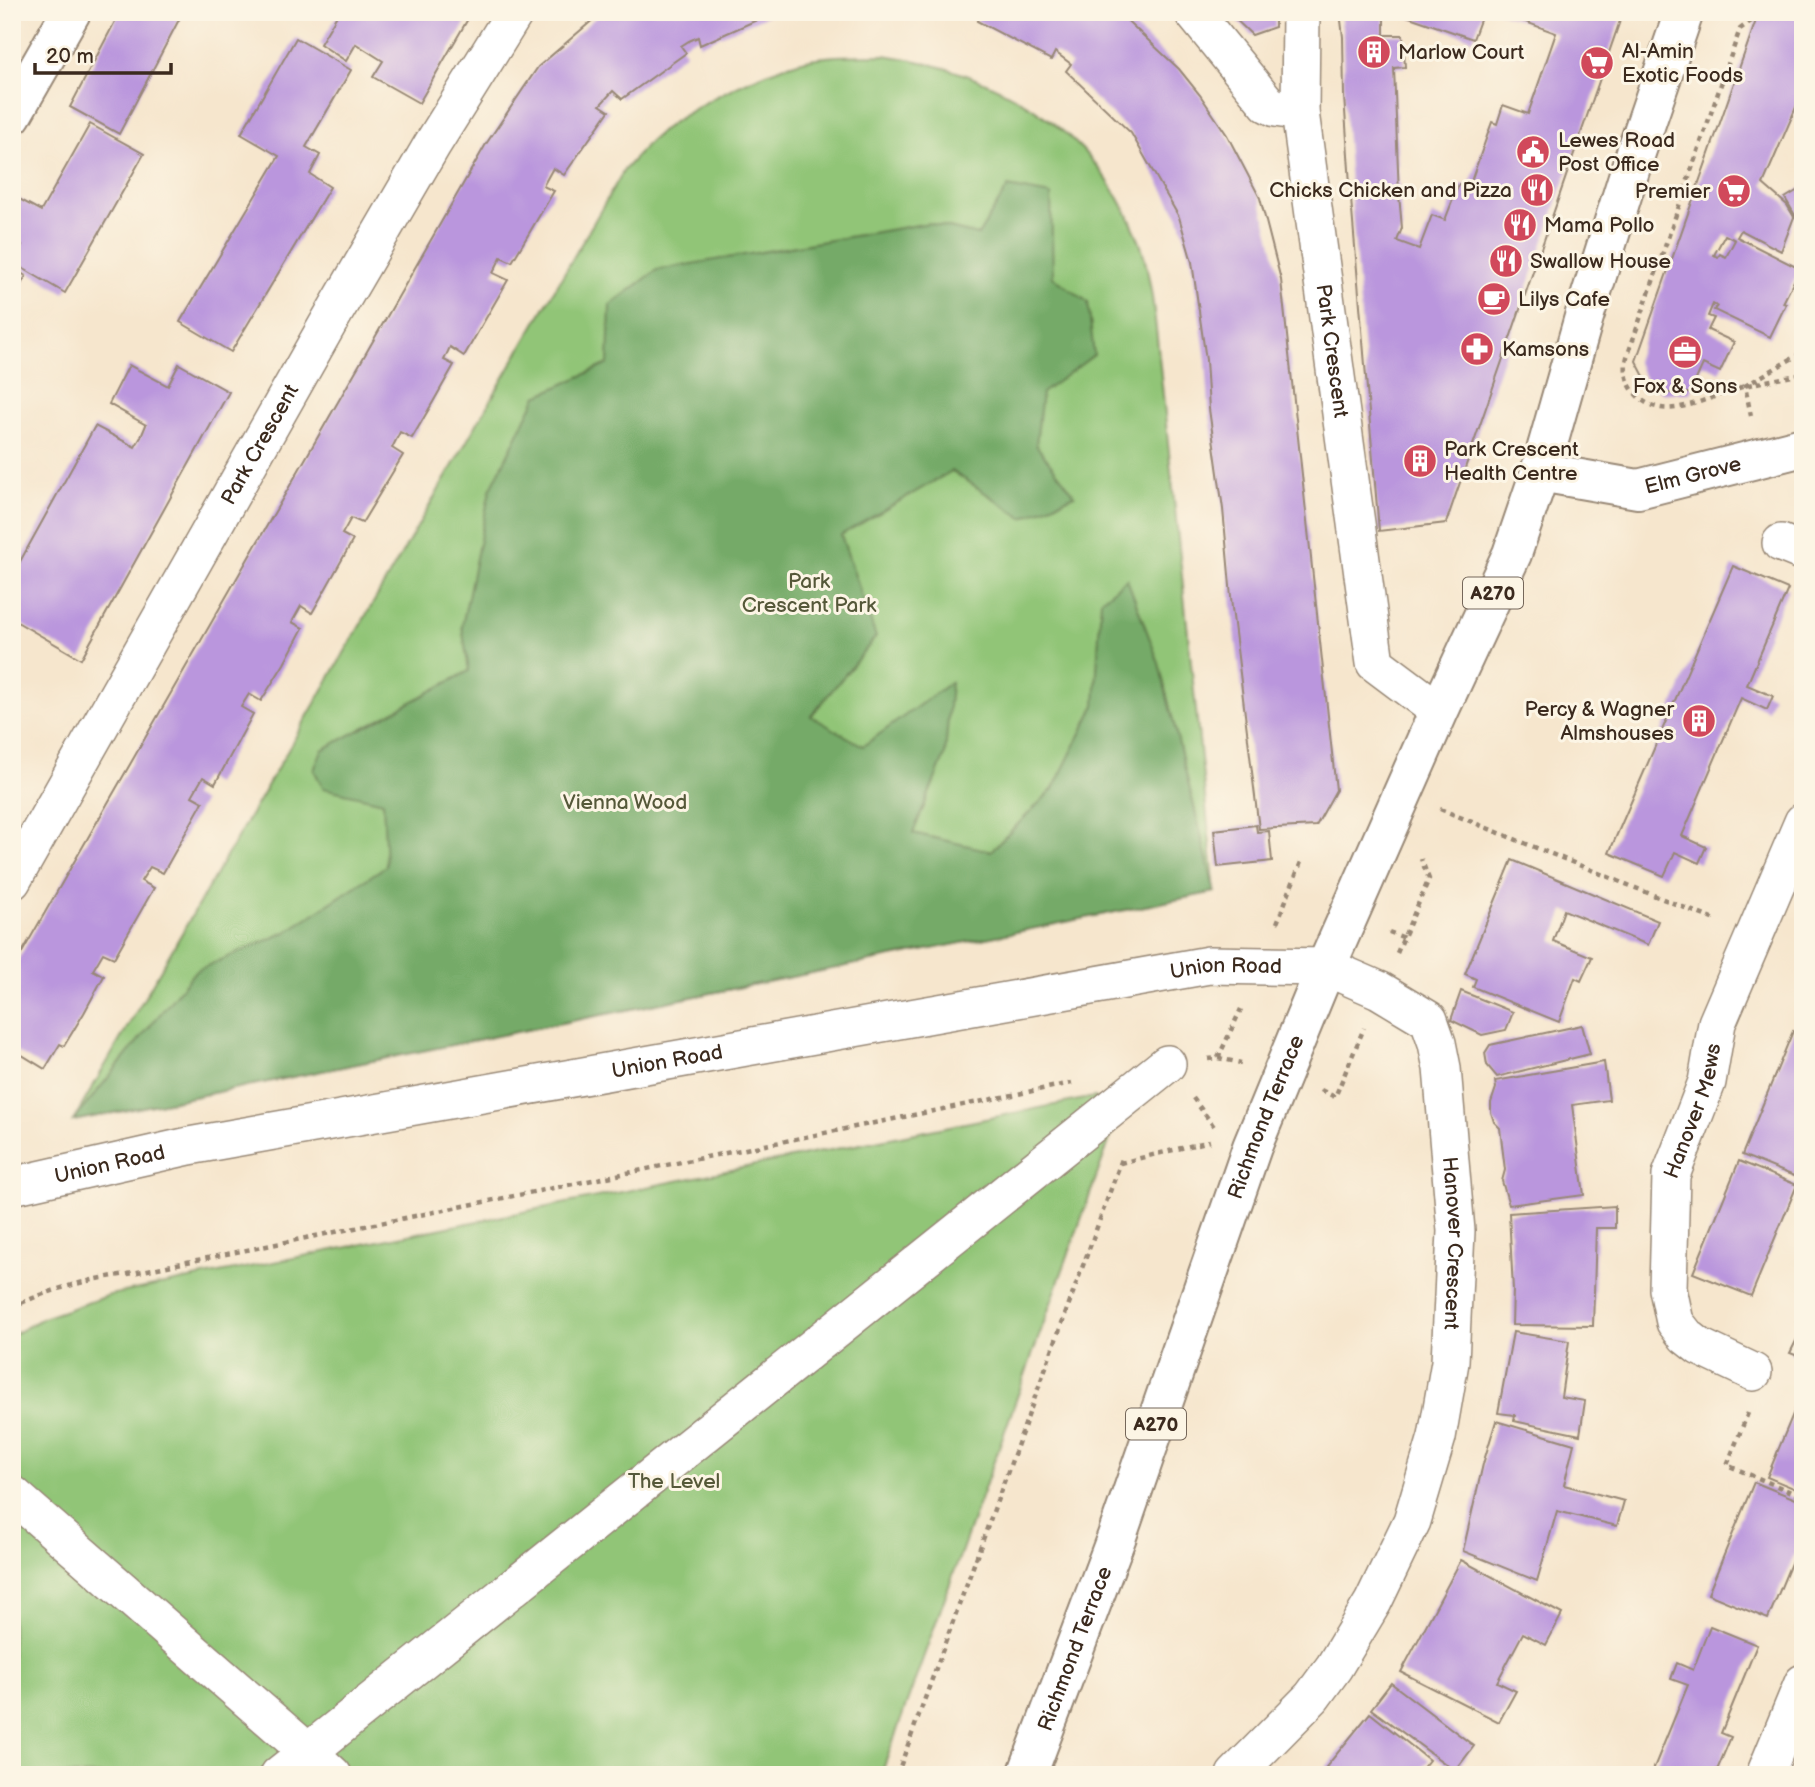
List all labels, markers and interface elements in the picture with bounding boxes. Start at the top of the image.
scale bar [35,32,172,76]
building icon: Marlow Court [1355,33,1393,71]
place label: Al-Amin Exotic Foods [1622,39,1743,88]
place label: Marlow Court [1398,40,1525,65]
text: 20 m [46,44,94,69]
supermarket icon: Al-Amin Exotic Foods [1578,44,1616,82]
place label: Lewes Road Post Office [1558,128,1675,177]
public building icon: Lewes Road Post Office [1514,133,1552,171]
restaurant icon: Chicks Chicken and Pizza [1518,171,1556,209]
supermarket icon: Premier [1715,172,1753,210]
place label: Chicks Chicken and Pizza [1269,178,1512,203]
place label: Premier [1635,179,1710,204]
restaurant icon: Mama Pollo [1501,206,1539,244]
place label: Mama Pollo [1544,213,1654,238]
restaurant icon: Swallow House [1487,242,1525,280]
place label: Swallow House [1530,249,1671,274]
cafe icon: Lilys Cafe [1475,280,1513,318]
street label: Park Crescent [1311,282,1354,420]
place label: Lilys Cafe [1518,287,1610,312]
pharmacy icon: Kamsons [1458,330,1496,368]
office icon: Fox & Sons [1666,333,1704,371]
place label: Kamsons [1502,337,1589,362]
place label: Fox & Sons [1633,374,1737,399]
street label: Park Crescent [216,379,304,509]
place label: Park Crescent Health Centre [1444,437,1579,486]
building icon: Park Crescent Health Centre [1401,442,1439,480]
street label: Elm Grove [1642,451,1744,500]
park label: Park Crescent Park [742,569,877,618]
road number: A270 [1463,578,1523,608]
place label: Percy & Wagner Almshouses [1525,697,1674,746]
building icon: Percy & Wagner Almshouses [1680,702,1718,740]
park label: Vienna Wood [563,790,687,815]
street label: Union Road [1168,952,1282,985]
street label: Richmond Terrace [1223,1032,1310,1202]
street label: Union Road [610,1040,725,1084]
street label: Hanover Mews [1659,1041,1726,1182]
street label: Union Road [52,1140,167,1189]
street label: Hanover Crescent [1437,1156,1468,1331]
road number: A270 [1126,1408,1186,1440]
park label: The Level [628,1469,720,1494]
street label: Richmond Terrace [1033,1563,1117,1735]

